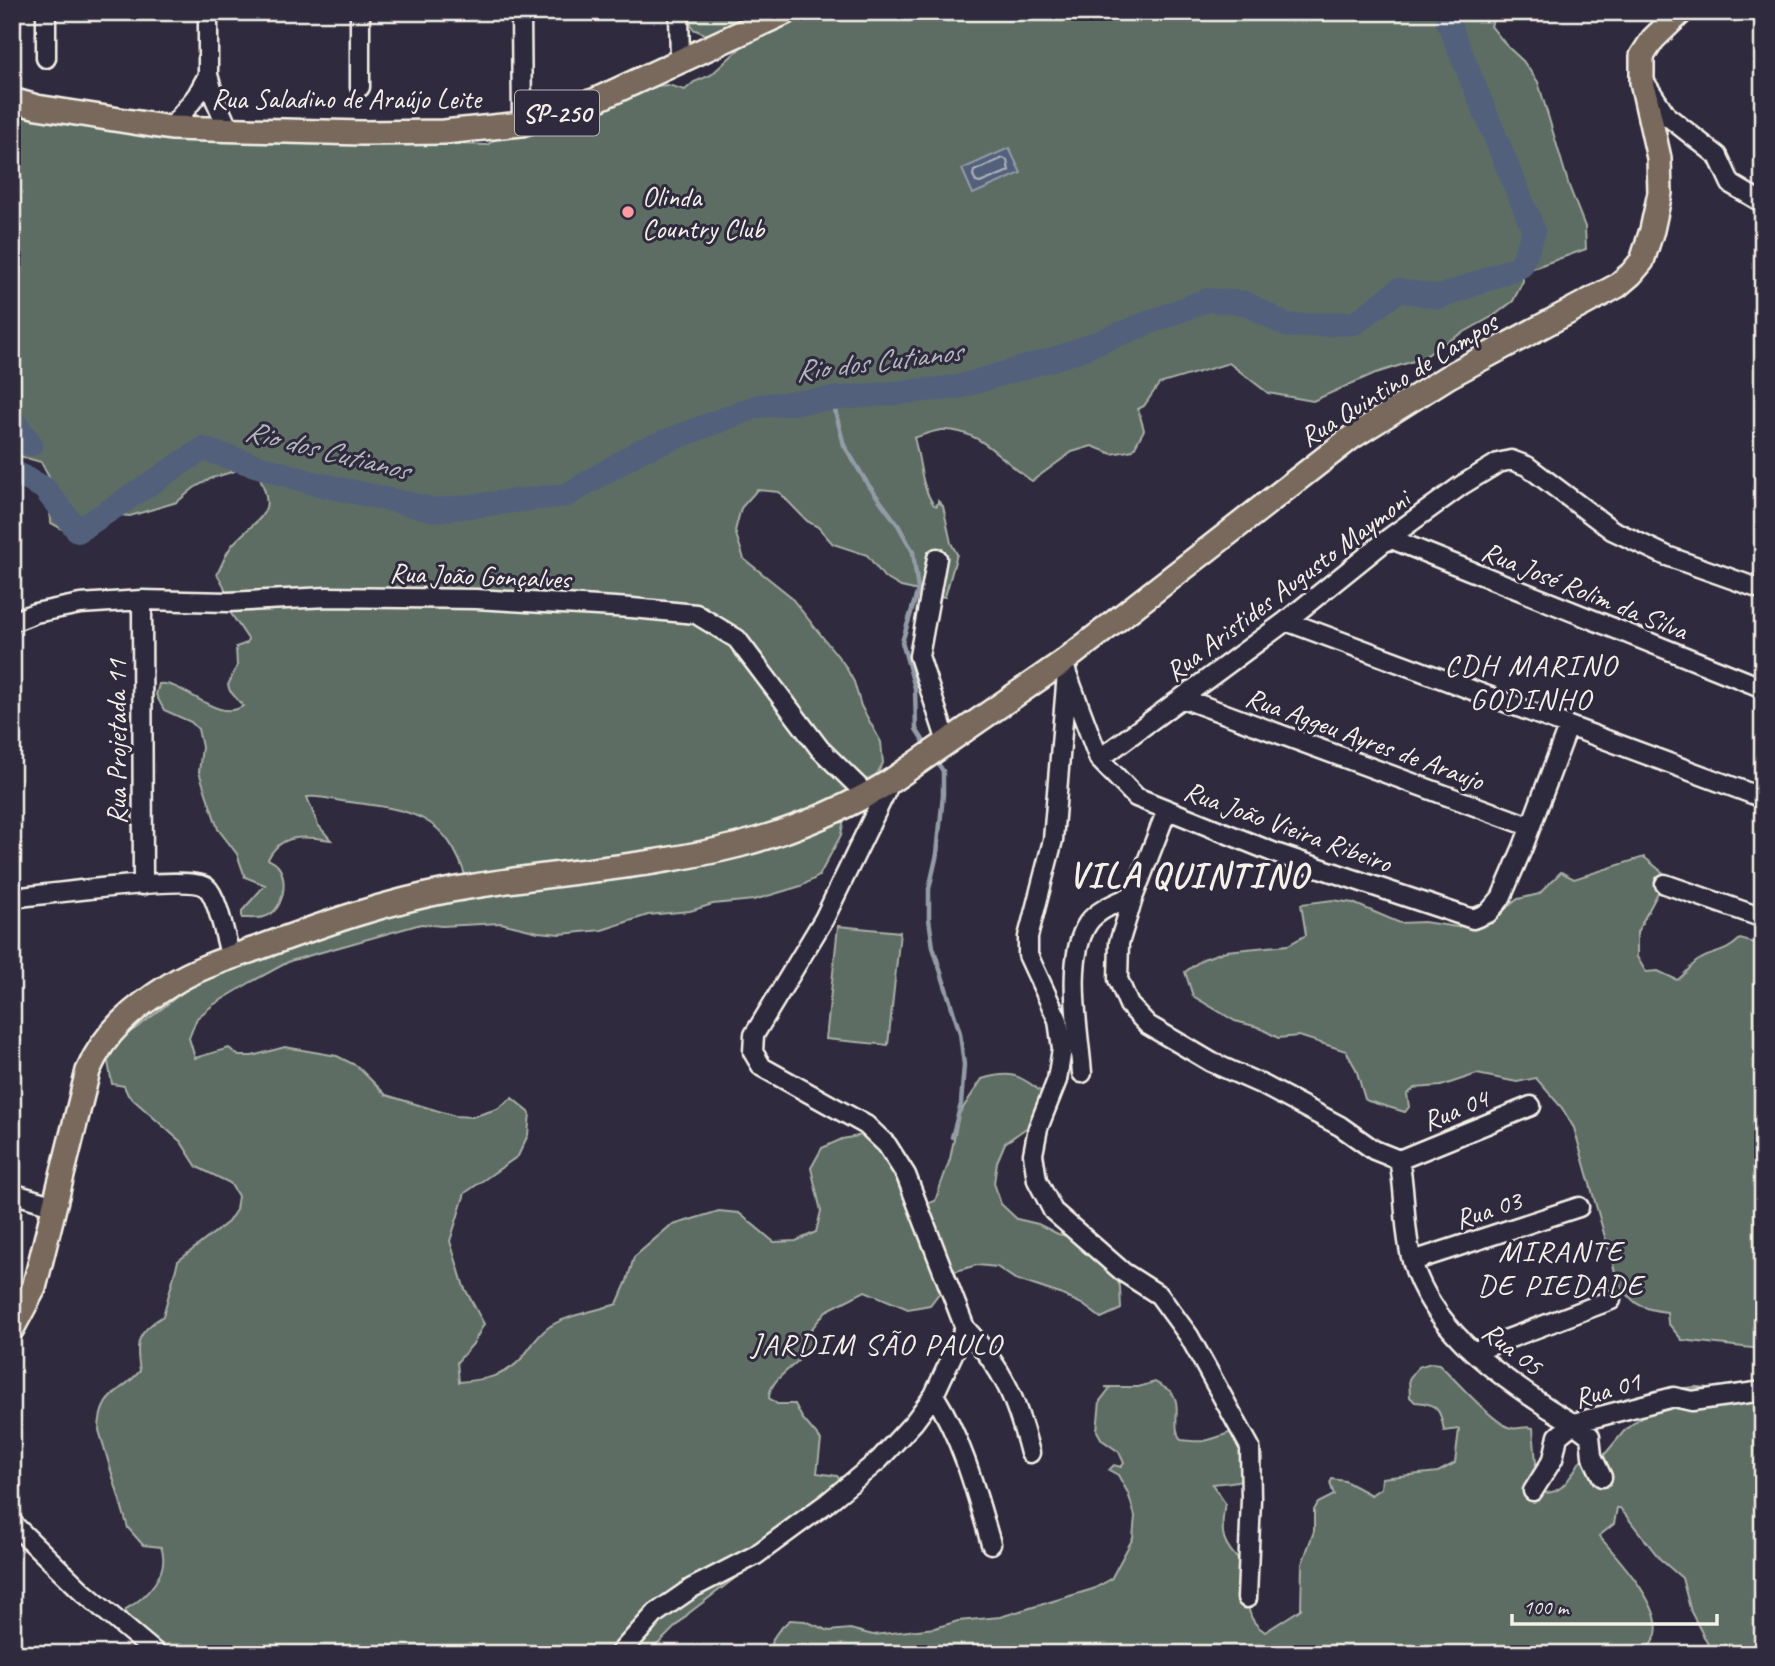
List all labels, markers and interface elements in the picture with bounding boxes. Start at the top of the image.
street label: Rua Saladino de Araújo Leite [211,81,483,116]
road number: SP-250 [515,90,599,136]
place label: Olinda Country Club [642,179,766,246]
marker: Olinda Country Club [620,204,636,220]
street label: Rua Quintino de Campos [1293,303,1506,454]
water label: Rio dos Cutianos [793,331,968,390]
water label: Rio dos Cutianos [242,411,417,490]
street label: Rua Aristides Augusto Maymoni [1158,480,1420,689]
street label: Rua José Rolim da Silva [1477,533,1694,648]
street label: Rua João Gonçalves [389,555,573,596]
district label: CDH MARINO GODINHO [1444,646,1619,718]
street label: Rua Projetada 11 [99,658,134,824]
street label: Rua Aggeu Ayres de Araujo [1241,679,1491,798]
street label: Rua João Vieira Ribeiro [1179,773,1398,881]
district label: VILA QUINTINO [1069,853,1312,898]
street label: Rua 04 [1417,1080,1495,1138]
street label: Rua 03 [1451,1182,1528,1237]
district label: MIRANTE DE PIEDADE [1478,1232,1647,1304]
street label: Rua 05 [1475,1314,1551,1384]
district label: JARDIM SÃO PAULO [749,1325,1004,1363]
street label: Rua 01 [1570,1363,1646,1416]
scale bar [1512,1582,1717,1626]
text: 100 m [1523,1594,1570,1620]

